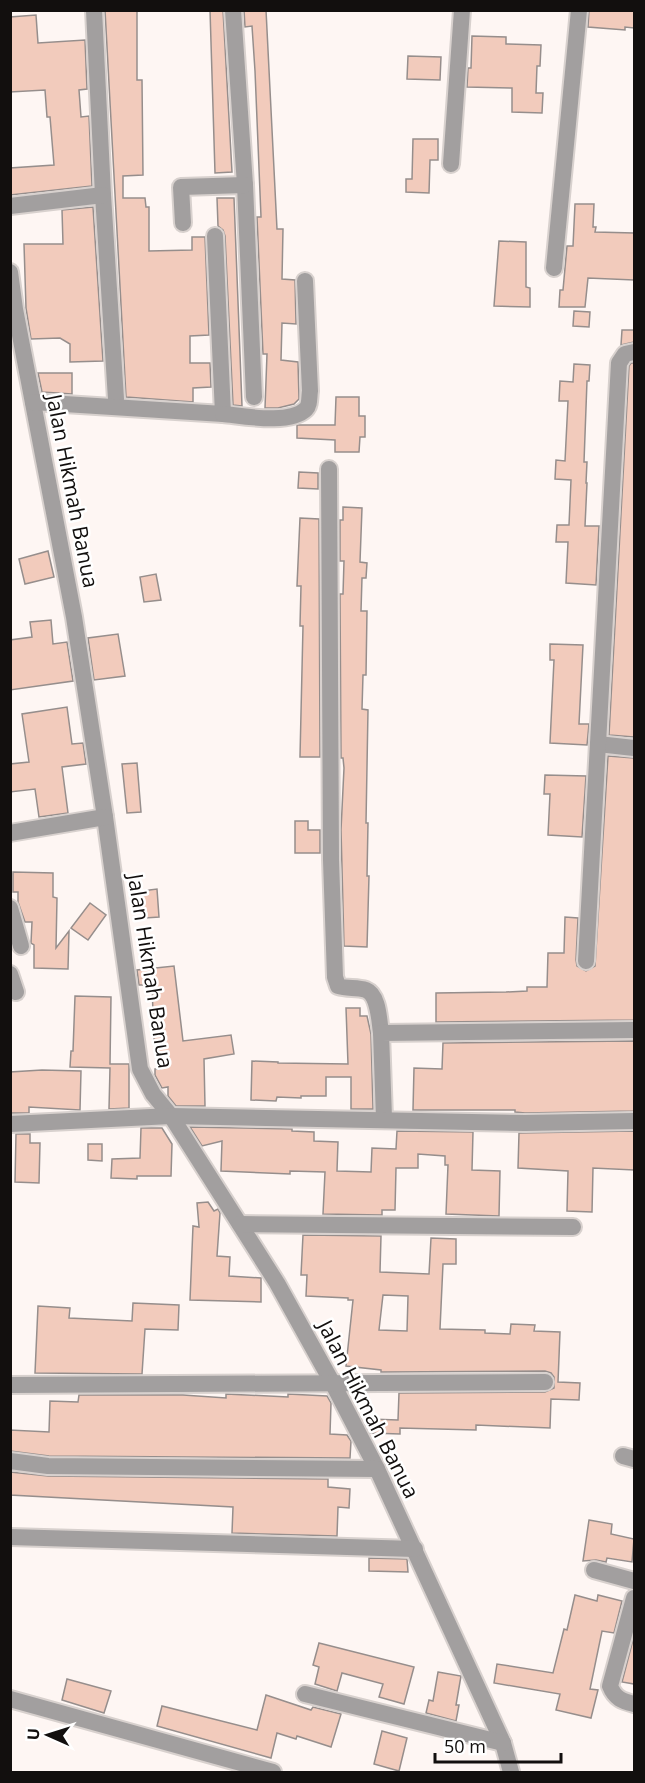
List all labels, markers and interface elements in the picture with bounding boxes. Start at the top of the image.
street label: Jalan Hikmah Banua [40,390,105,590]
street label: Jalan Hikmah Banua [121,870,180,1070]
street label: Jalan Hikmah Banua [311,1313,426,1503]
north arrow [18,1705,78,1765]
scale bar [435,1726,561,1764]
text: U [22,1728,44,1741]
text: 50 m [444,1734,486,1758]

